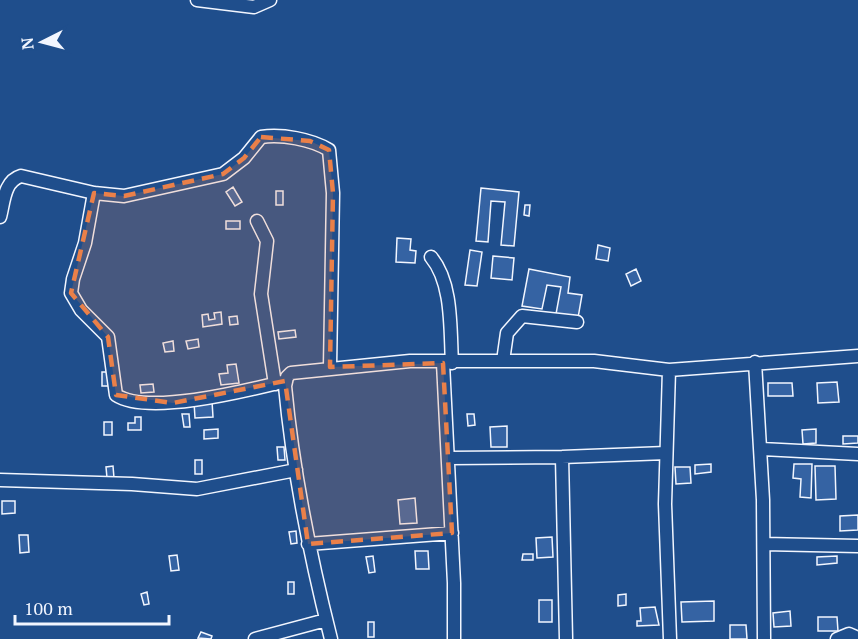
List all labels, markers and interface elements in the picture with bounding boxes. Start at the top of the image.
north arrow [12,12,72,72]
text: N [16,36,39,51]
scale bar [15,588,170,626]
text: 100 m [24,596,73,620]

